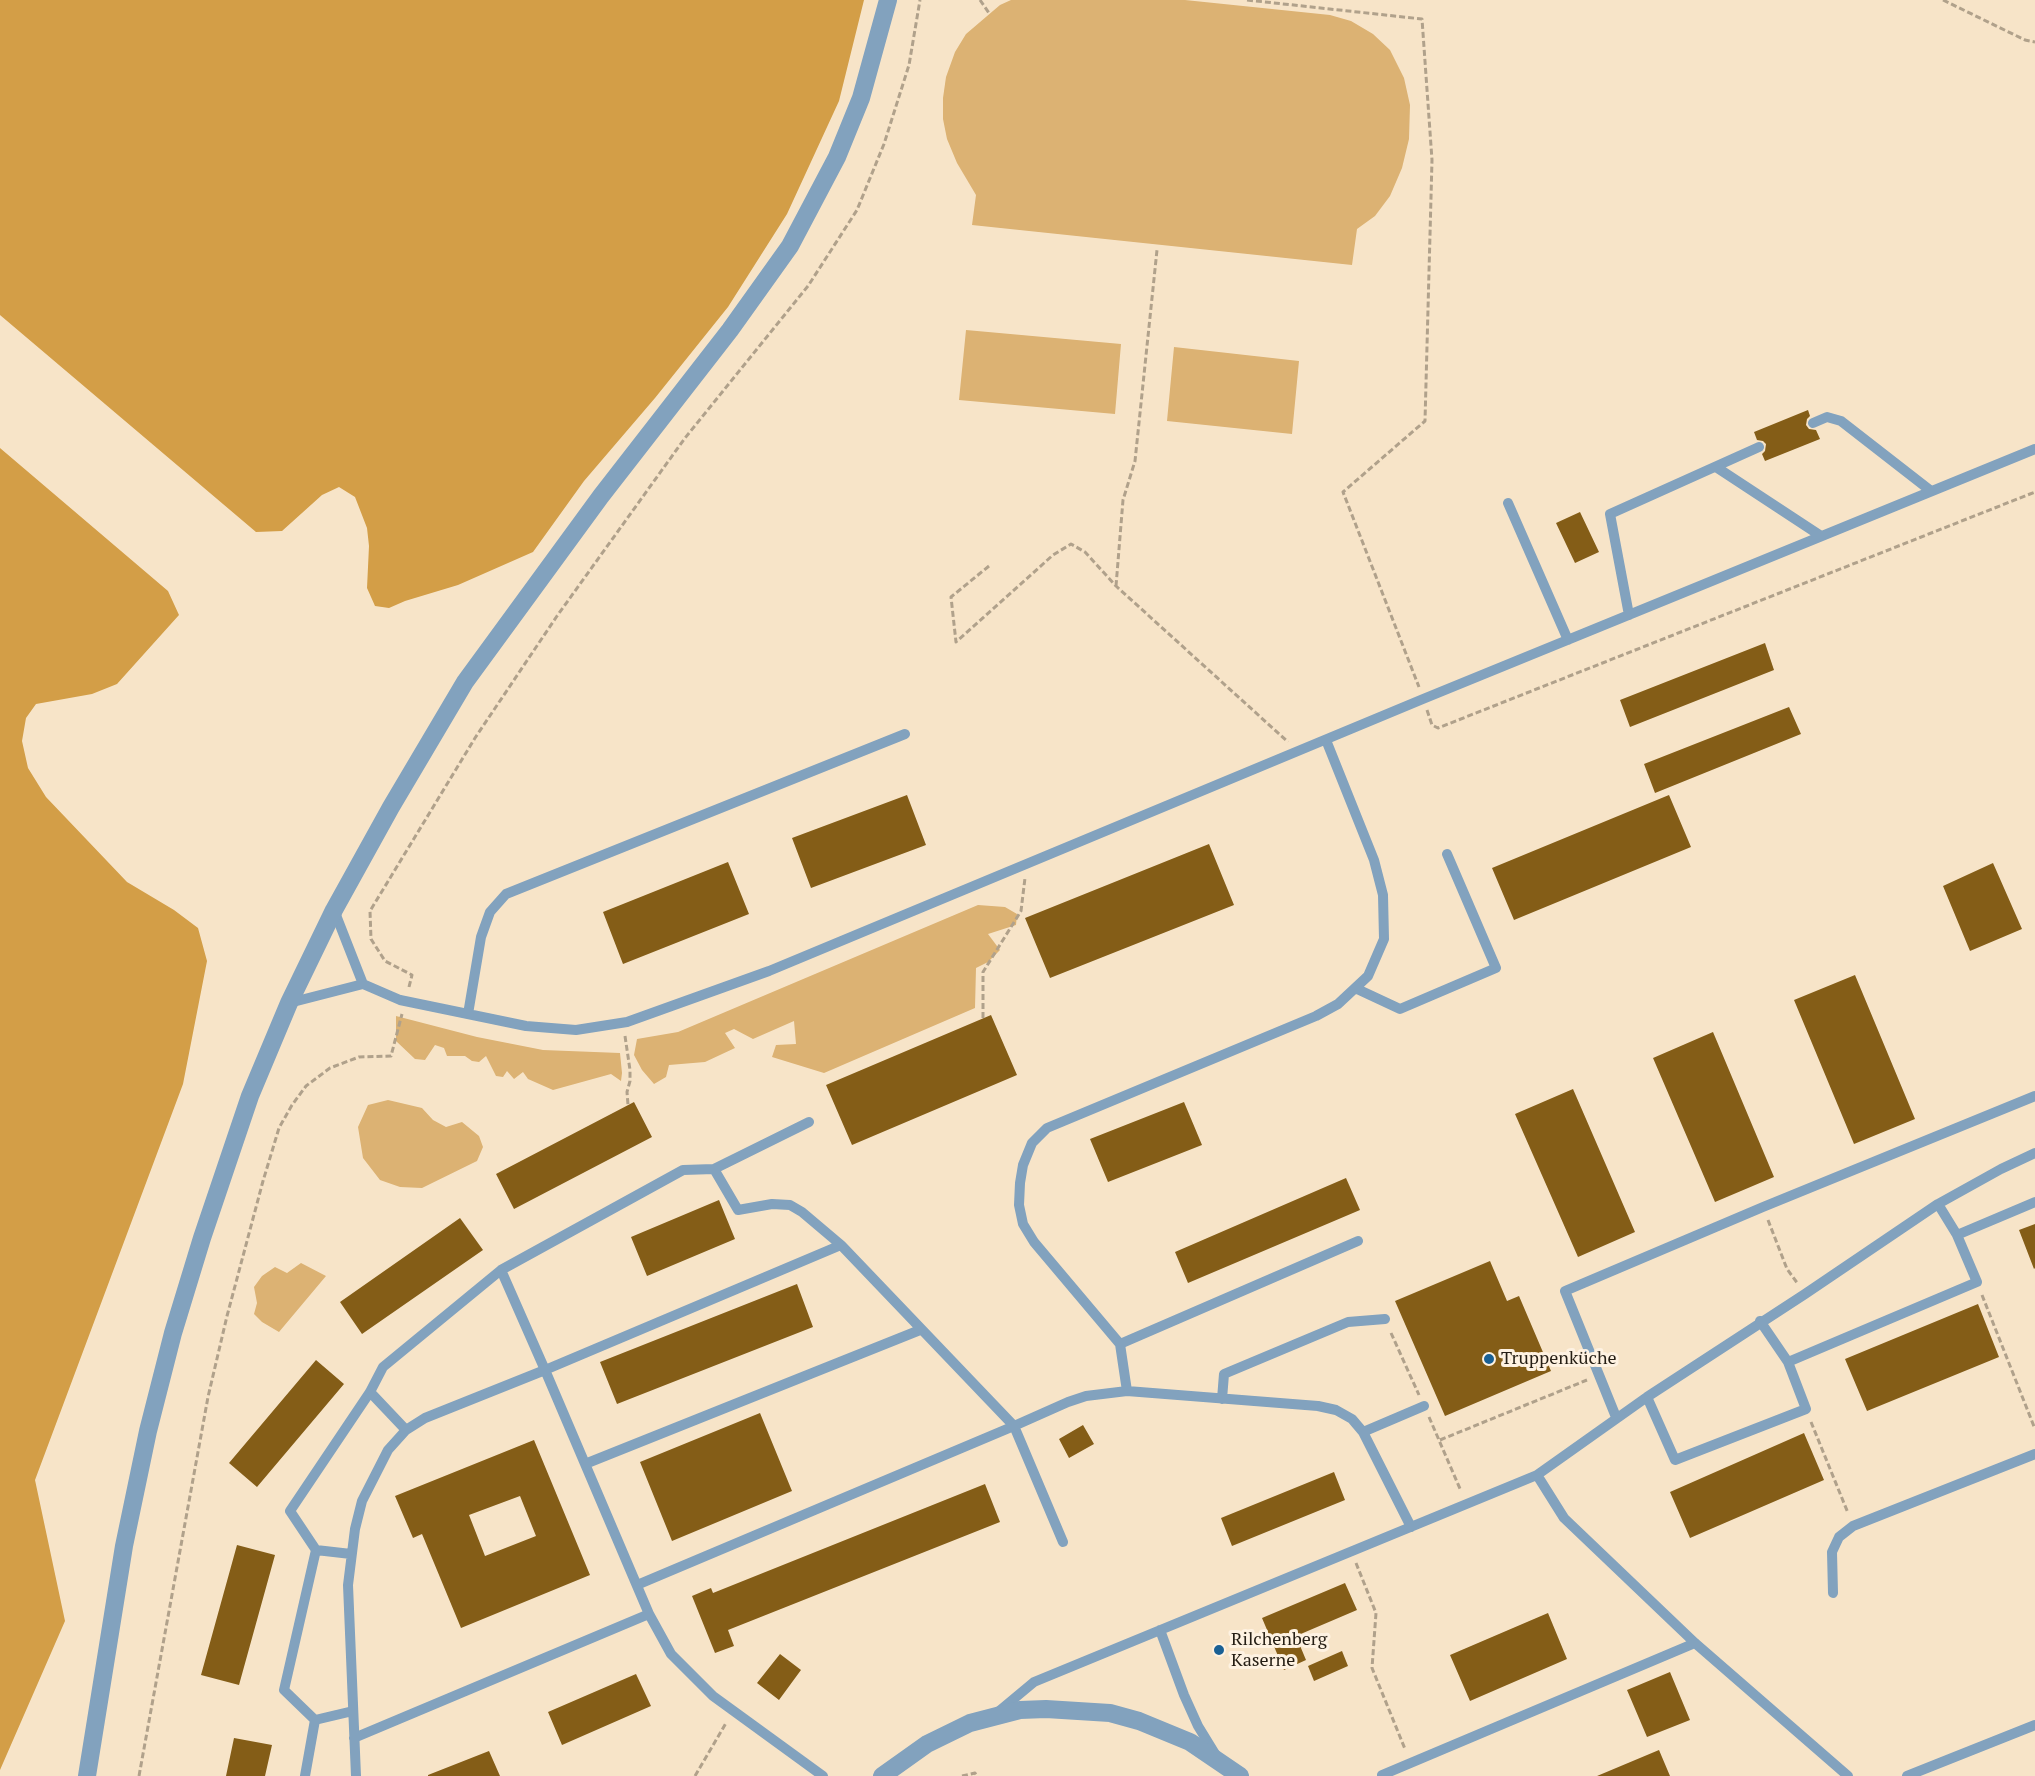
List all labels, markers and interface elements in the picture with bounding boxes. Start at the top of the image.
place label: Truppenküche [1501,1348,1617,1370]
marker: Truppenküche [1482,1352,1496,1366]
place label: Rilchenberg Kaserne [1231,1629,1327,1672]
marker: Rilchenberg Kaserne [1212,1643,1226,1657]

